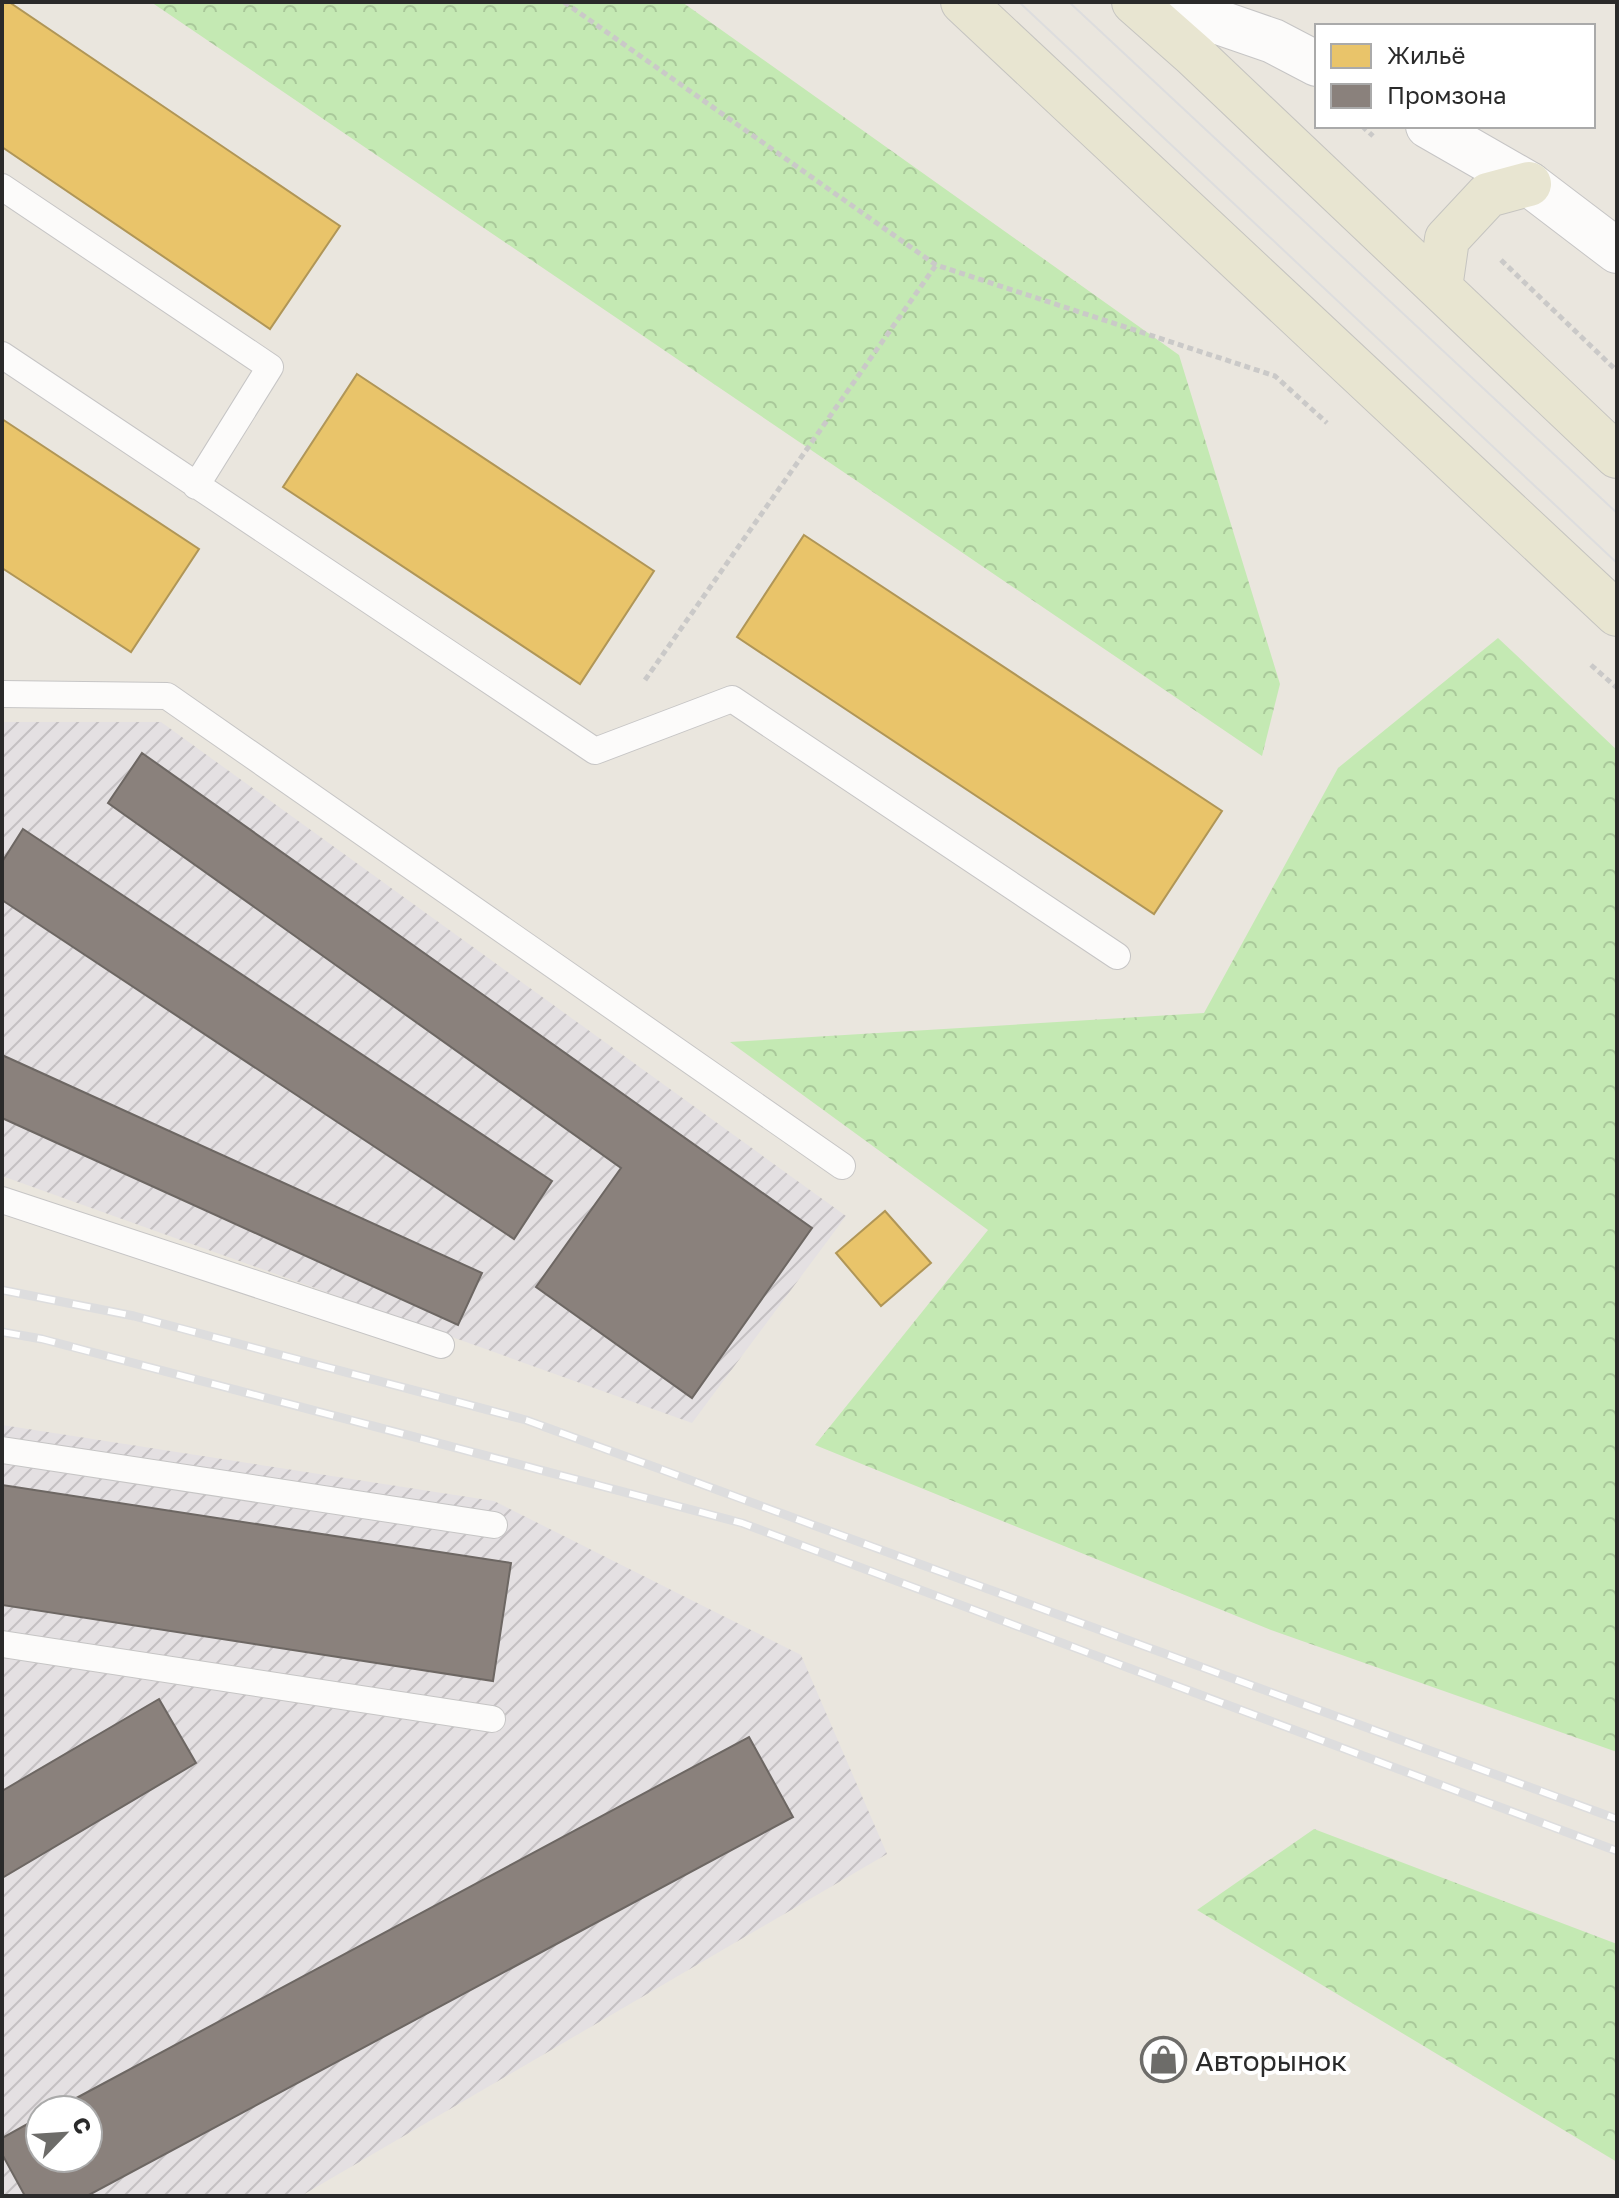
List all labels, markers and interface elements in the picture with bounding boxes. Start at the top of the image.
legend [1315,24,1595,128]
text: Жильё [1387,40,1465,69]
text: Промзона [1387,80,1507,109]
shop icon: Авторынок [1140,2036,1188,2084]
place label: Авторынок [1195,2044,1347,2077]
north arrow [24,2094,104,2174]
text: С [67,2113,98,2138]

